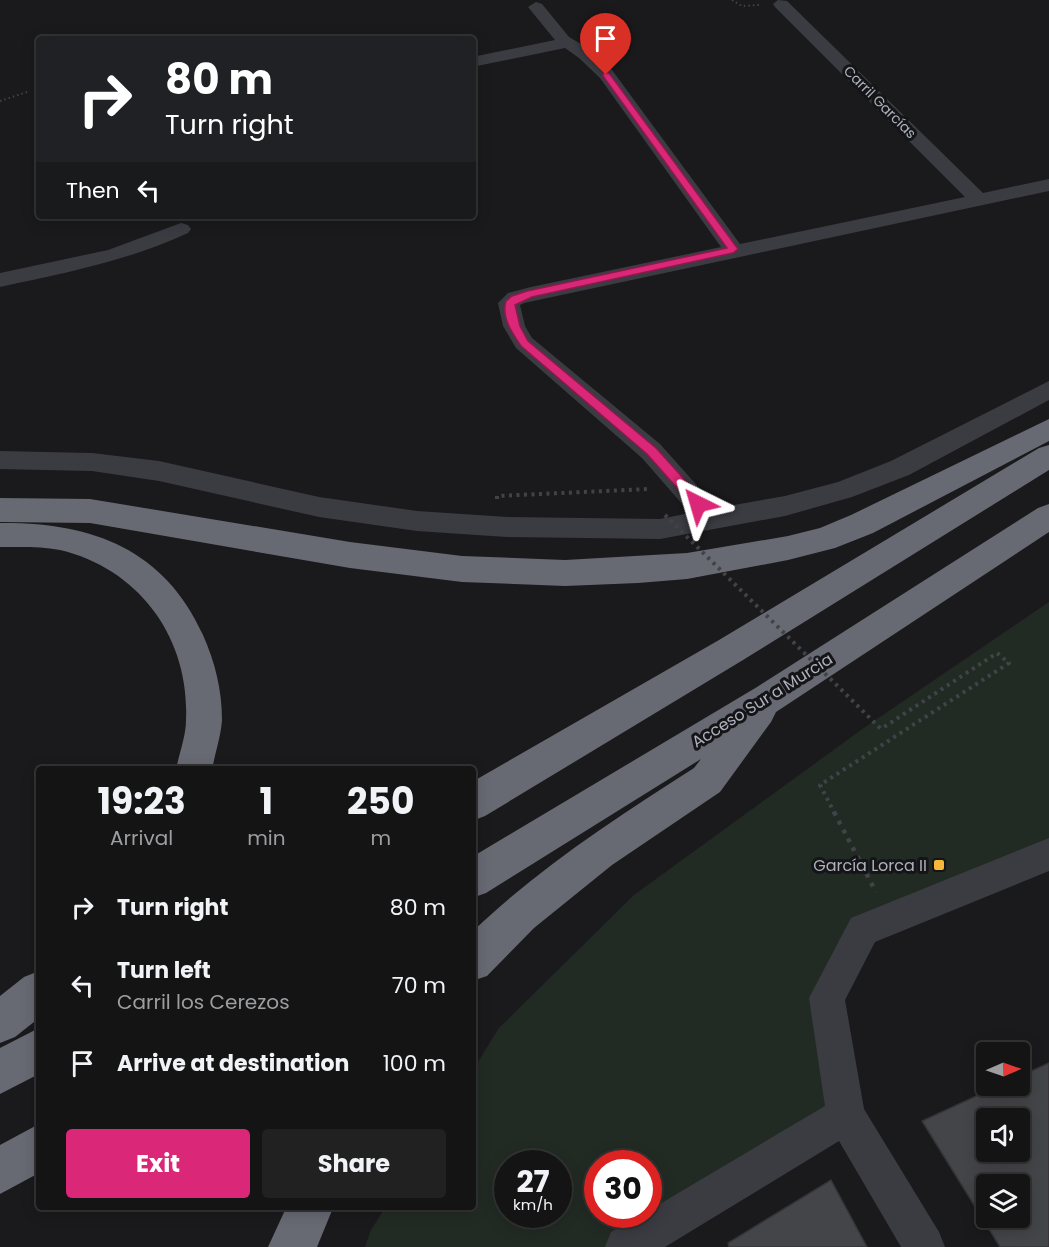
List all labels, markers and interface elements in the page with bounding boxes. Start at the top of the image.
pin [580,13,631,75]
icon: arrive [589,22,622,55]
text: 80 m [165,50,273,109]
icon: right [66,60,144,138]
street label: Carril Garcías [839,61,921,143]
text: Turn right [165,106,294,143]
icon: left [132,174,165,207]
text: Then [66,175,120,206]
position arrow [666,472,730,536]
street label: Acceso Sur a Murcia [687,648,837,753]
text: 19:23 [97,776,186,827]
text: 1 [260,776,273,827]
text: 250 [347,776,414,827]
text: Arrival [110,824,173,852]
text: min [247,824,286,852]
text: m [370,824,391,852]
place label: García Lorca II [813,854,927,877]
marker: García Lorca II [932,858,946,872]
icon: right [66,891,99,924]
text: Turn right [117,892,228,923]
text: 80 m [390,892,446,923]
text: Turn left [117,955,211,986]
icon: left [66,969,99,1002]
text: 70 m [392,970,446,1001]
text: Carril los Cerezos [117,988,290,1016]
north arrow [976,1042,1030,1096]
map controls [976,1042,1030,1228]
icon: arrive [66,1047,99,1080]
text: Arrive at destination [117,1048,349,1079]
text: 100 m [383,1048,446,1079]
button: sound [976,1108,1030,1162]
button: Exit [66,1129,250,1198]
button: Share [262,1129,446,1198]
speed limit sign: 30 [584,1150,662,1228]
text: 27 [516,1160,550,1203]
button: layers [976,1174,1030,1228]
text: km/h [513,1194,553,1215]

